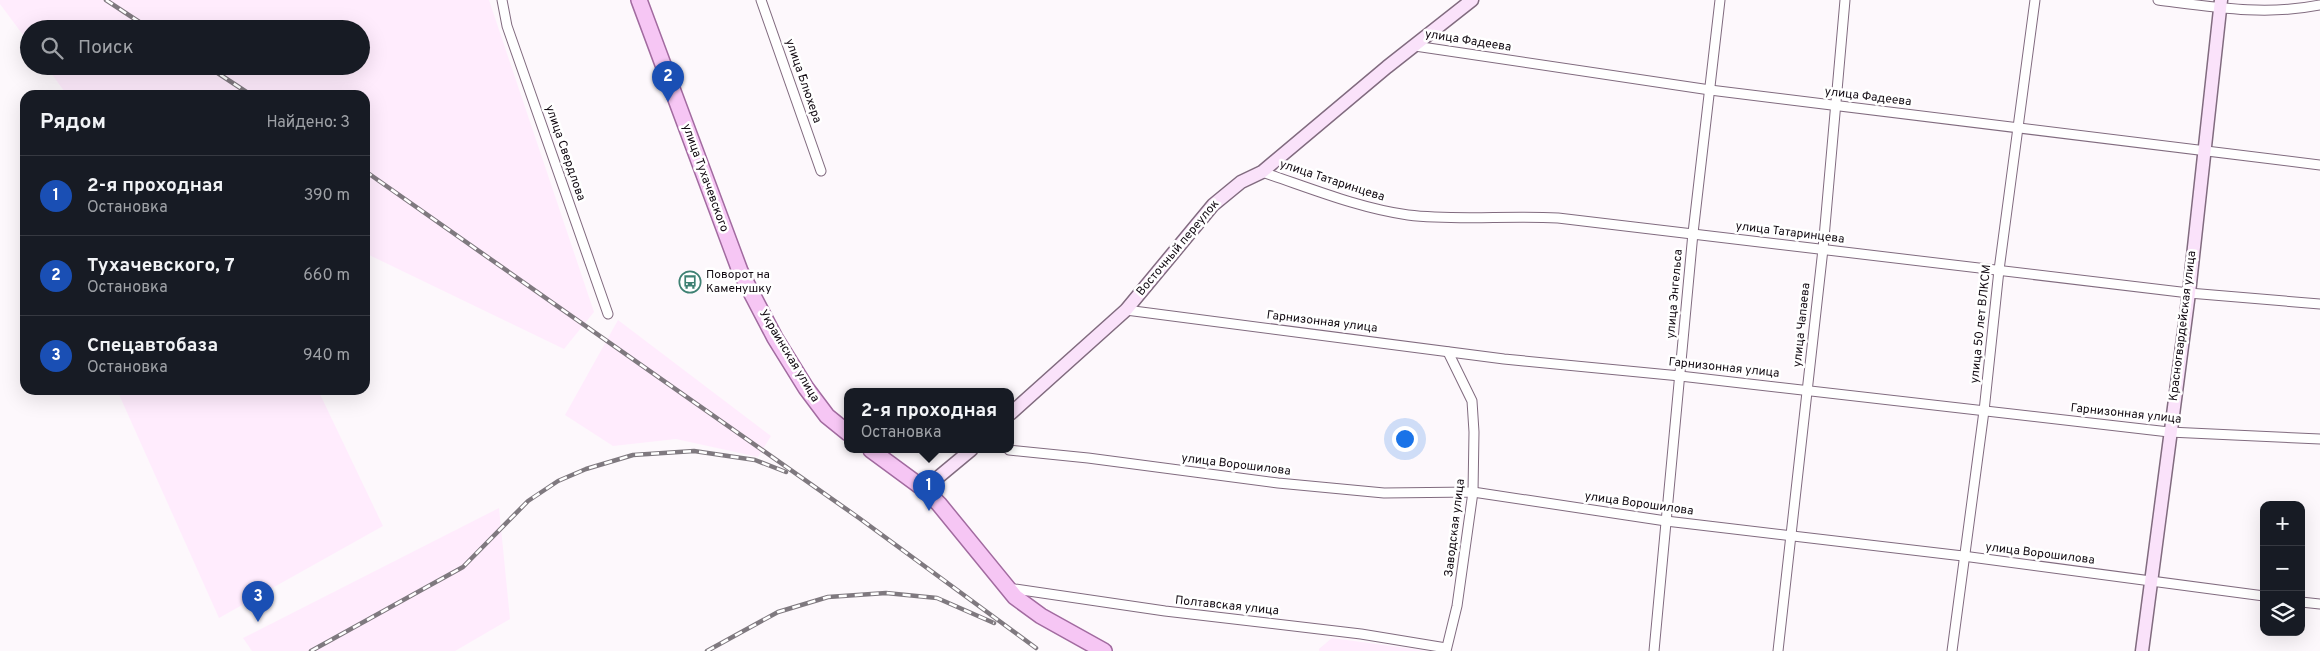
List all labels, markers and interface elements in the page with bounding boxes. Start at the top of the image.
search box [20,20,370,75]
street label: улица Фадеева [1424,26,1512,56]
icon: search [38,34,66,62]
text: Поиск [78,36,134,60]
street label: улица Блюхера [781,37,825,125]
pin: 2 [652,61,684,102]
street label: улица Фадеева [1824,84,1912,110]
street label: улица Свердлова [541,103,589,203]
text: Рядом [40,109,106,136]
text: Найдено: 3 [266,113,350,133]
street label: улица Тухачевского [678,122,732,235]
street label: улица Татаринцева [1277,156,1387,206]
text: 2-я проходная [87,174,224,198]
text: 1 [53,186,59,206]
text: 390 m [304,186,350,206]
street label: Восточный переулок [1133,197,1223,299]
text: Остановка [87,198,168,218]
street label: улица Татаринцева [1735,218,1845,248]
street label: улица Энгельса [1663,248,1687,340]
street label: Красногвардейская улица [2166,250,2200,402]
text: Тухачевского, 7 [87,254,235,278]
street label: улица 50 лет ВЛКСМ [1967,264,1995,384]
text: 2 [51,266,61,286]
text: 660 m [303,266,350,286]
place label: Поворот на Каменушку [706,267,772,297]
bus stop icon: Поворот на Каменушку [678,270,702,294]
text: Остановка [87,278,168,298]
street label: улица Чапаева [1790,282,1814,368]
street label: Украинская улица [755,307,823,405]
street label: Гарнизонная улица [1266,307,1378,337]
text: Спецавтобаза [87,334,218,358]
text: 3 [51,346,61,366]
text: 940 m [303,346,350,366]
street label: Гарнизонная улица [1668,354,1780,382]
text: Остановка [87,358,168,378]
popup [844,388,1014,453]
text: 2-я проходная [861,399,997,423]
street label: Гарнизонная улица [2070,400,2182,428]
text: Остановка [861,423,941,443]
your location [1392,426,1418,452]
street label: улица Ворошилова [1180,450,1292,480]
pin: 1 [913,470,945,511]
street label: Заводская улица [1441,478,1469,578]
street label: улица Ворошилова [1583,488,1695,520]
map controls [2260,501,2305,636]
button: + [2260,501,2305,546]
street label: улица Ворошилова [1984,539,2096,569]
button: − [2260,546,2305,591]
pin: 3 [242,581,274,622]
button: layers [2260,591,2305,636]
street label: Полтавская улица [1174,593,1280,619]

